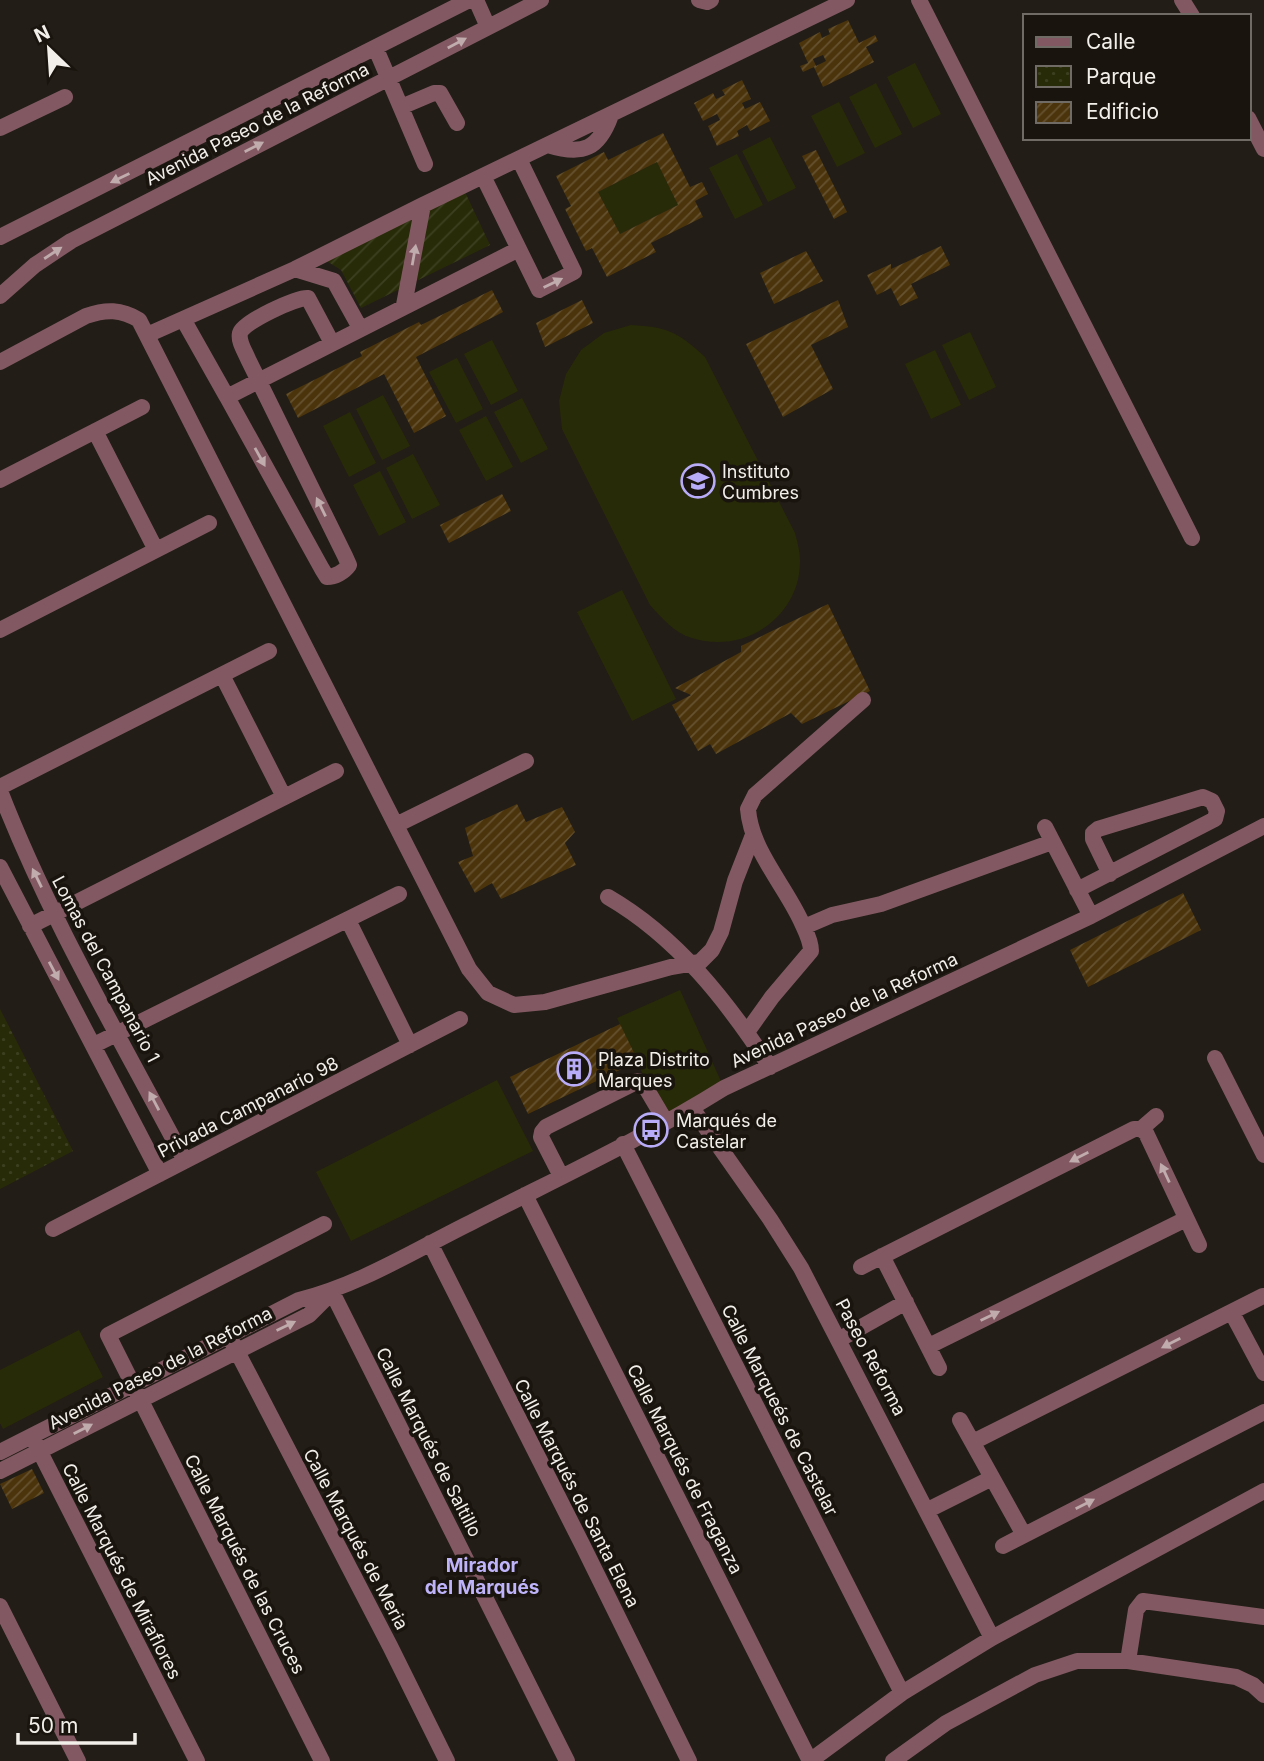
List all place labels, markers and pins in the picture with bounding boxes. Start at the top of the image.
place label: Instituto Cumbres [722,461,799,503]
school or university icon: Instituto Cumbres [679,462,717,500]
place label: Plaza Distrito Marques [598,1049,710,1091]
building icon: Plaza Distrito Marques [555,1050,593,1088]
place label: Marqués de Castelar [676,1110,777,1152]
bus stop icon: Marqués de Castelar [632,1111,670,1149]

